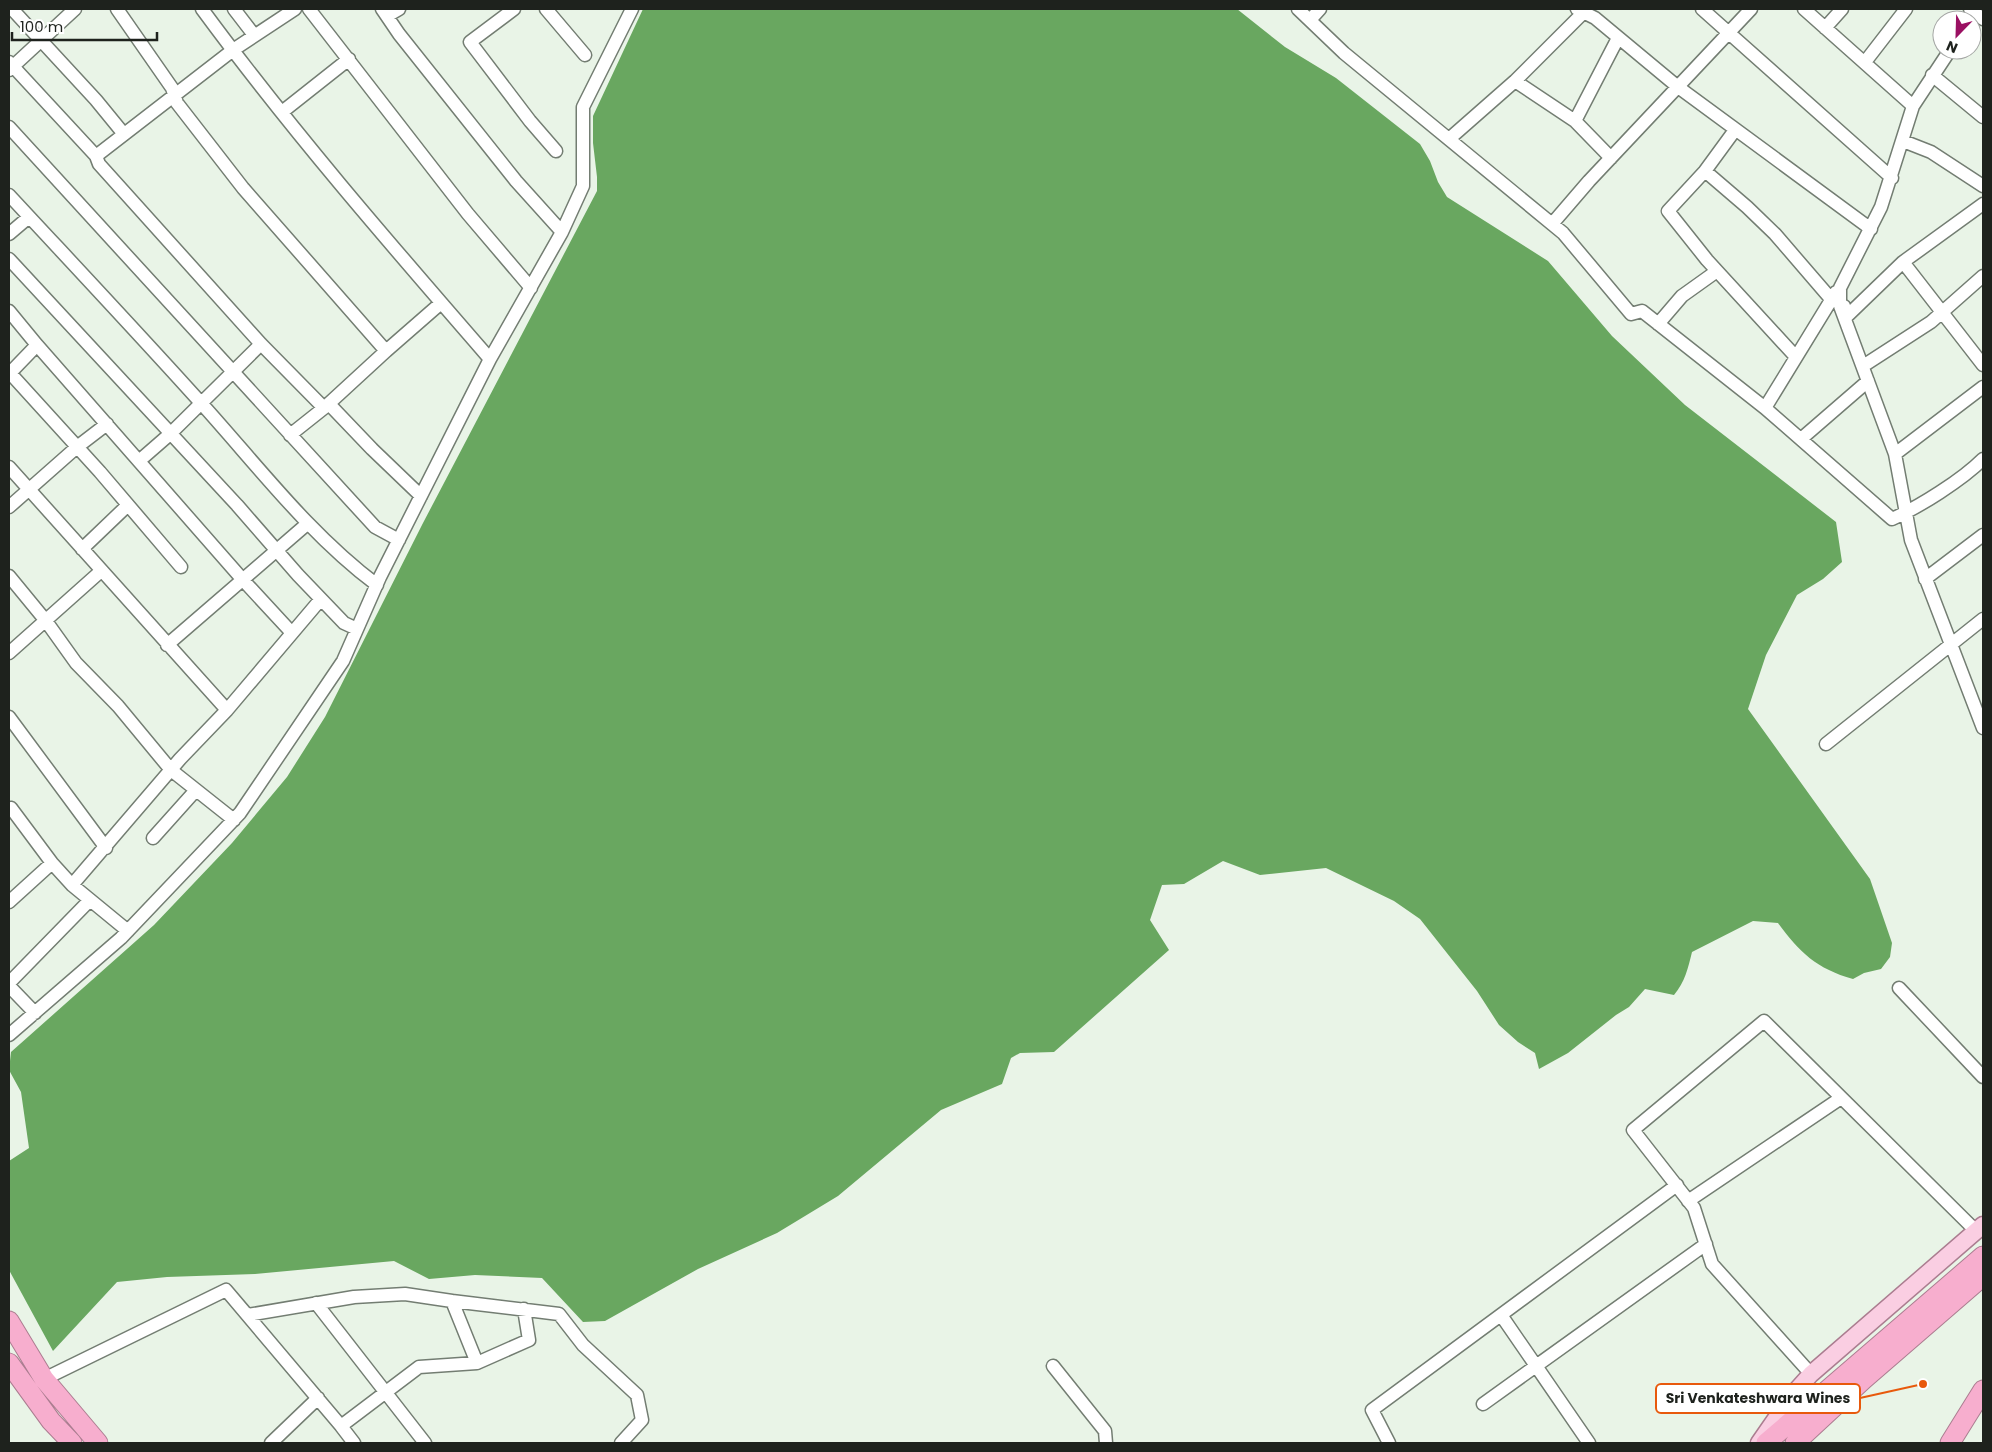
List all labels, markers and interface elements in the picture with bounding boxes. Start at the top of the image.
scale bar [12,10,158,42]
north arrow [1932,10,1982,60]
text: 100 m [20,16,63,37]
text: N [1943,36,1961,58]
callout: Sri Venkateshwara Wines [1656,1384,1860,1413]
text: Sri Venkateshwara Wines [1666,1388,1850,1408]

